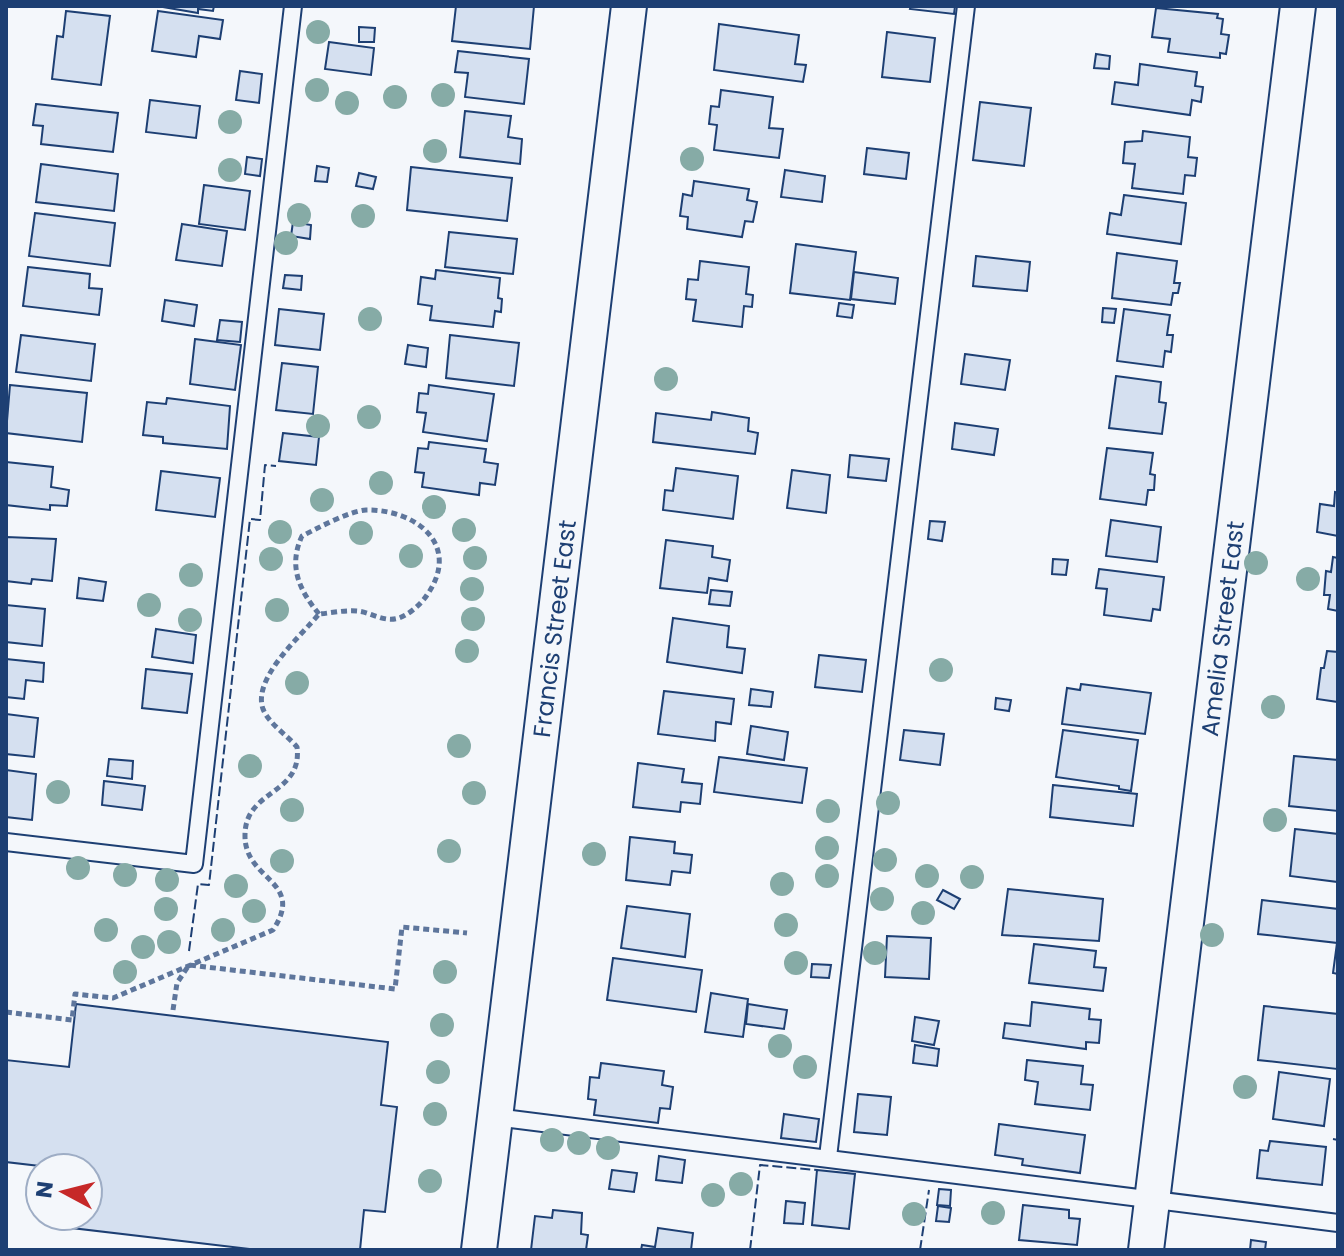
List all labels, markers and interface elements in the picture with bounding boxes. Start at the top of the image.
street label: Francis Street East [524,518,583,739]
street label: Amelia Street East [1192,519,1251,738]
north arrow [24,1152,104,1232]
text: N [28,1180,61,1200]

